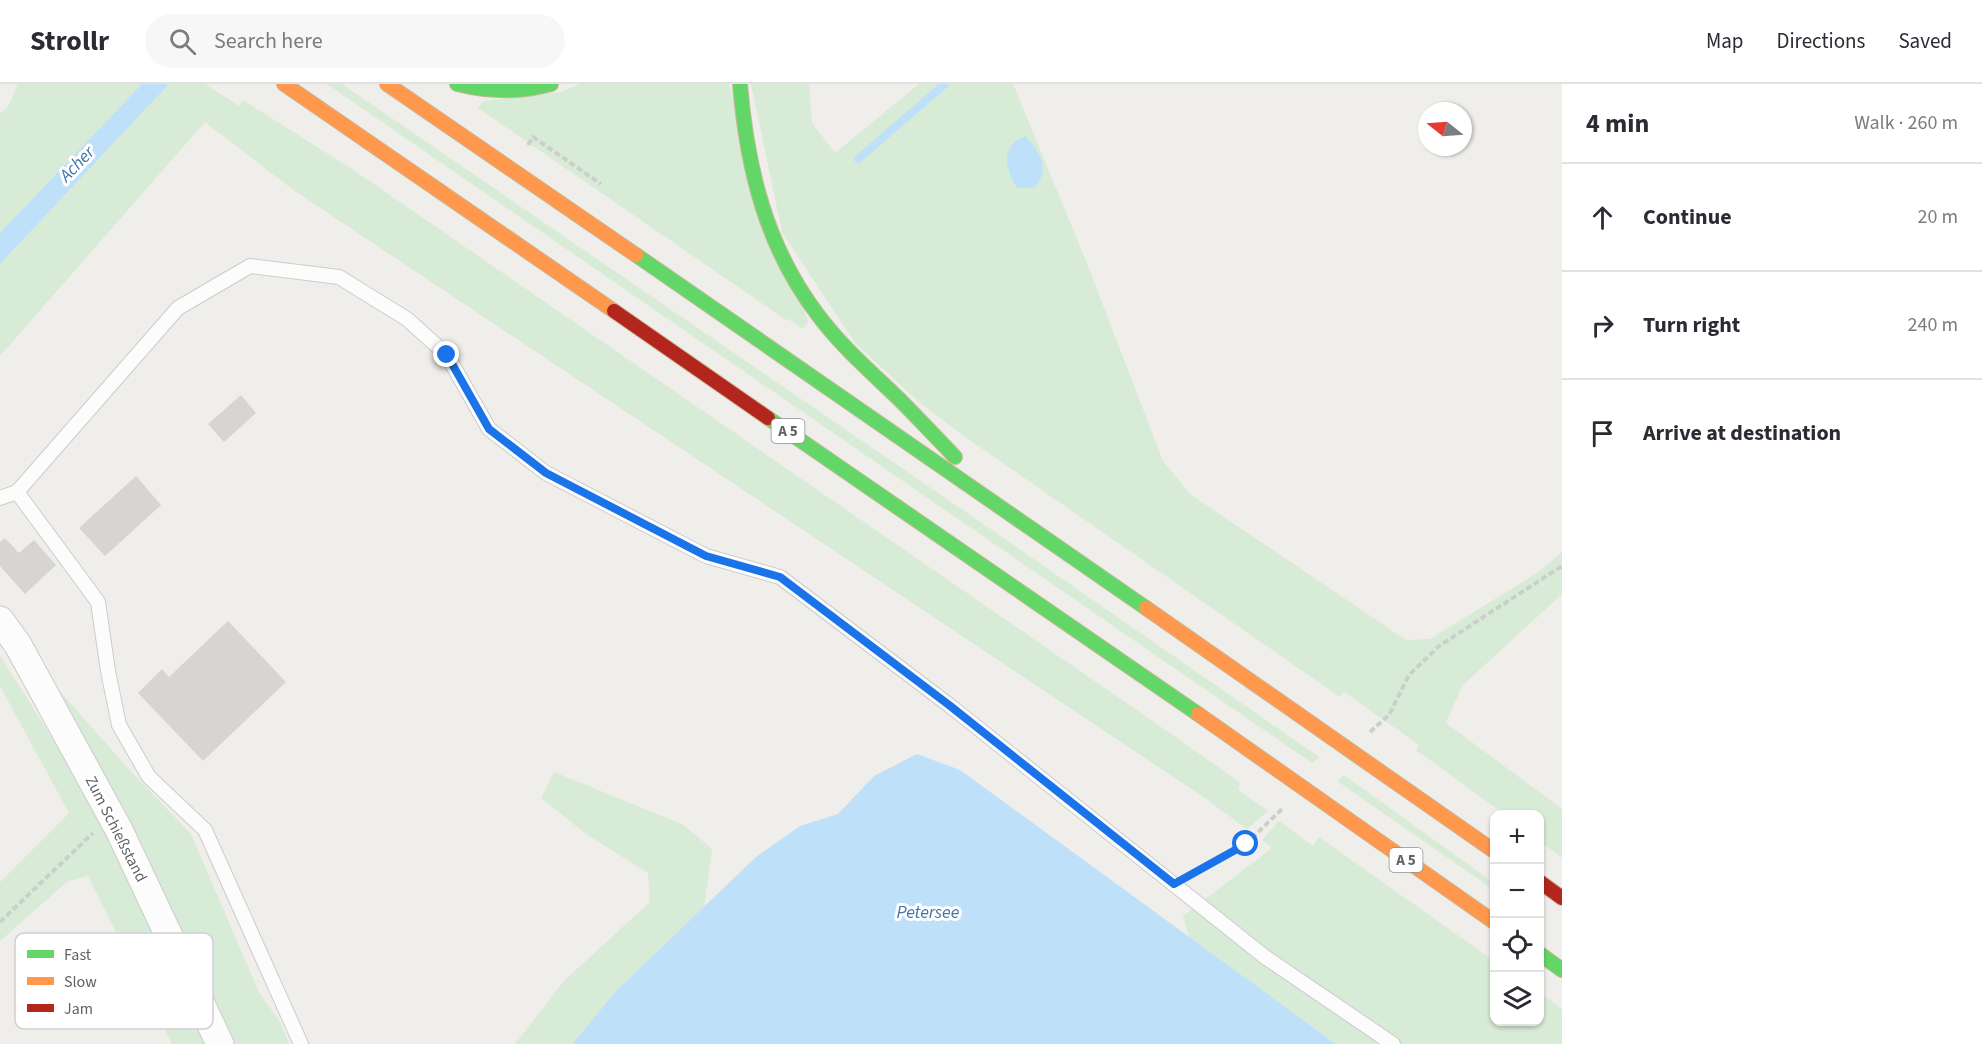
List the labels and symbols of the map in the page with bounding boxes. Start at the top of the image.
north arrow [1418,102,1472,156]
water label: Acher [53,140,101,188]
route end [433,341,459,367]
road number: A 5 [772,419,804,443]
street label: Zum Schießstand [80,772,152,886]
route start [1232,830,1258,856]
road number: A 5 [1390,848,1422,872]
water label: Petersee [897,900,960,925]
legend [15,933,213,1029]
text: Fast [64,944,92,966]
text: Slow [64,971,97,993]
text: Jam [64,998,93,1020]

